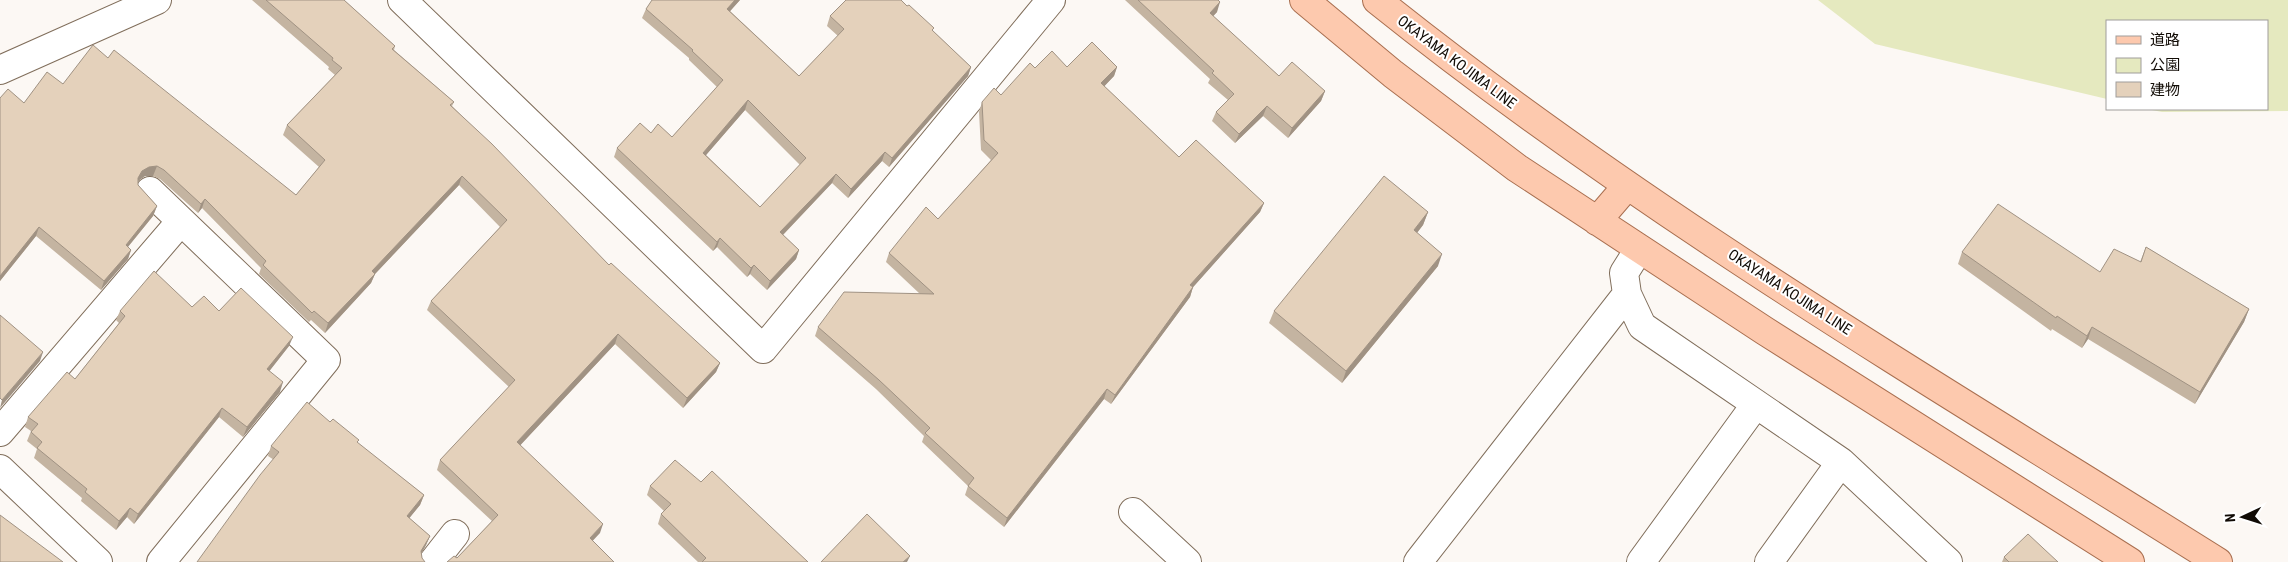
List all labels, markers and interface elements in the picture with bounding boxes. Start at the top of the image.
street label: OKAYAMA KOJIMA LINE [1394,12,1520,112]
legend [2106,20,2268,110]
text: 道路 [2150,31,2180,49]
text: 公園 [2150,56,2180,74]
text: 建物 [2150,81,2180,99]
street label: OKAYAMA KOJIMA LINE [1725,245,1855,339]
north arrow [2218,492,2268,542]
text: N [2222,513,2238,523]

